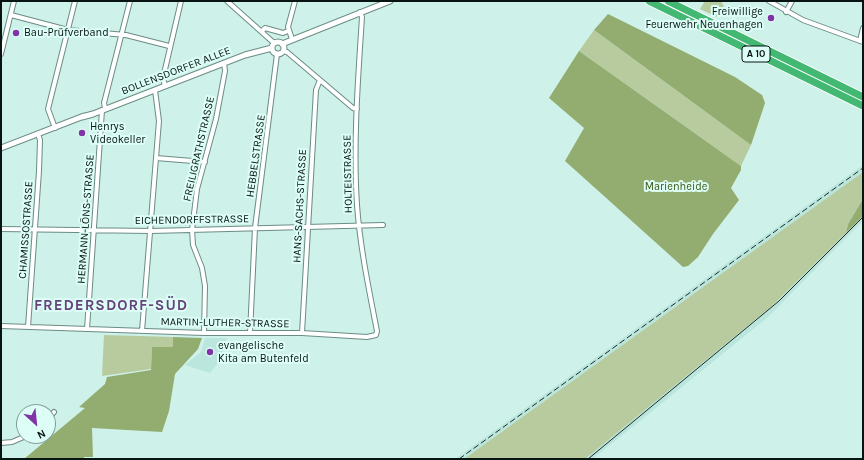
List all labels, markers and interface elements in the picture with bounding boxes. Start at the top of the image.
place label: Freiwillige Feuerwehr Neuenhagen [645,5,763,31]
marker: Freiwillige Feuerwehr Neuenhagen [766,13,776,23]
place label: Bau-Prüfverband [24,26,109,40]
marker: Bau-Prüfverband [11,28,21,38]
street label: BOLLENSDORFER ALLEE [120,44,232,98]
road number: A 10 [742,46,770,62]
street label: FREILIGRATHSTRASSE [181,95,217,203]
street label: HEBBELSTRASSE [244,114,268,198]
place label: Henrys Videokeller [90,120,145,146]
marker: Henrys Videokeller [77,128,87,138]
street label: HOLTEISTRASSE [341,135,355,213]
street label: HANS-SACHS-STRASSE [290,149,310,263]
street label: HERMANN-LÖNS-STRASSE [75,154,97,284]
park label: Marienheide [645,180,707,194]
street label: CHAMISSOSTRASSE [16,181,36,279]
street label: EICHENDORFFSTRASSE [135,212,249,228]
district label: FREDERSDORF-SÜD [34,297,188,315]
street label: MARTIN-LUTHER-STRASSE [160,315,290,331]
place label: evangelische Kita am Butenfeld [218,339,309,365]
marker: evangelische Kita am Butenfeld [205,347,215,357]
north arrow [16,404,56,444]
text: N [35,427,48,442]

